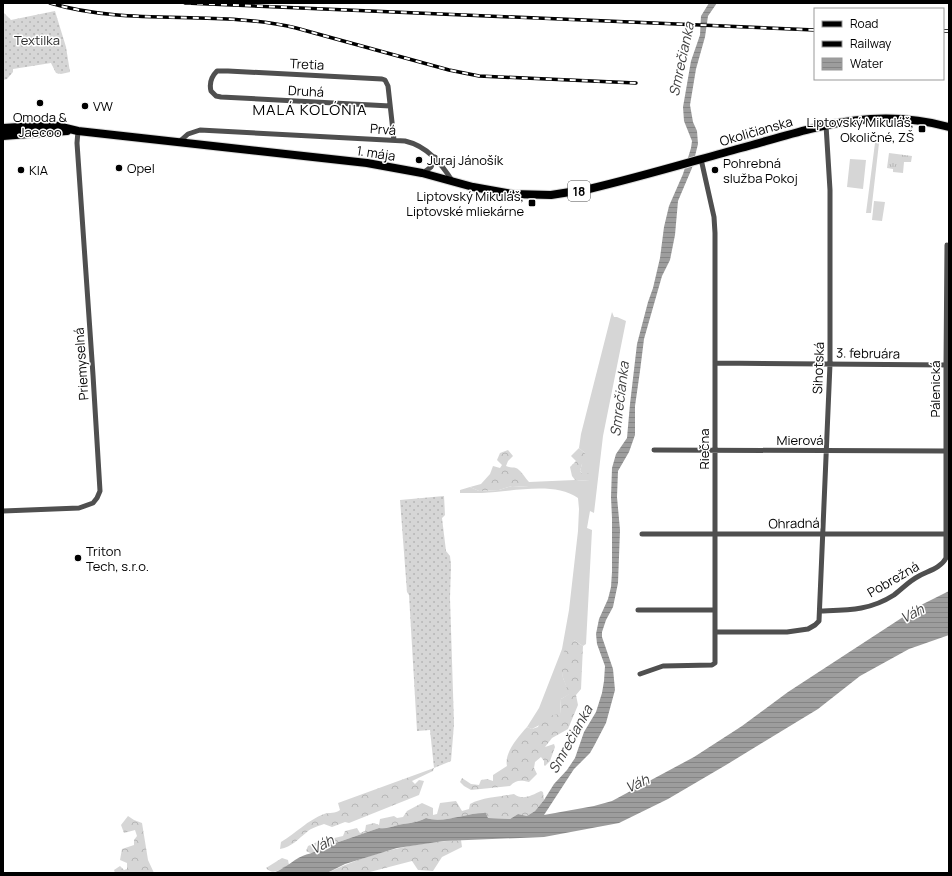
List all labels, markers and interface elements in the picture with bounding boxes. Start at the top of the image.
legend [814,8,944,80]
text: Road [850,15,878,32]
water label: Smrečianka [664,19,698,98]
park label: Textilka [14,31,60,49]
text: Railway [850,35,892,52]
street label: Tretia [289,54,325,74]
text: Water [850,55,884,72]
street label: Druhá [288,81,324,101]
place label: VW [93,97,113,115]
marker: Omoda & Jaecoo [35,98,45,108]
district label: MALÁ KOLÓNIA [252,99,368,120]
marker: VW [80,101,90,111]
place label: Omoda & Jaecoo [13,108,68,141]
street label: Okoličianska [717,112,795,150]
place label: Liptovský Mikuláš, Okoličné, ZŠ [807,113,914,146]
street label: Prvá [369,119,397,139]
marker: Liptovský Mikuláš, Okoličné, ZŠ [917,124,927,134]
street label: 1. mája [355,141,397,165]
place label: Juraj Jánošík [427,151,504,169]
place label: Pohrebná služba Pokoj [723,154,798,187]
marker: Juraj Jánošík [414,155,424,165]
place label: Opel [127,159,155,177]
place label: KIA [29,161,48,179]
marker: Opel [114,163,124,173]
marker: KIA [16,165,26,175]
marker: Pohrebná služba Pokoj [710,165,720,175]
road number: 18 [568,181,590,201]
place label: Liptovský Mikuláš, Liptovské mliekárne [406,187,524,220]
marker: Liptovský Mikuláš, Liptovské mliekárne [527,198,537,208]
street label: Priemyselná [69,327,93,401]
street label: Sihotská [808,342,828,394]
street label: 3. februára [836,343,900,363]
water label: Smrečianka [605,359,633,437]
street label: Pálenická [926,361,944,417]
street label: Riečna [695,429,713,469]
street label: Mierová [777,431,823,449]
street label: Ohradná [768,514,820,532]
place label: Triton Tech, s.r.o. [86,542,149,575]
marker: Triton Tech, s.r.o. [73,553,83,563]
street label: Pobrežná [864,557,922,601]
water label: Váh [897,599,928,627]
water label: Smrečianka [543,700,597,776]
water label: Váh [622,769,652,797]
water label: Váh [307,830,338,858]

